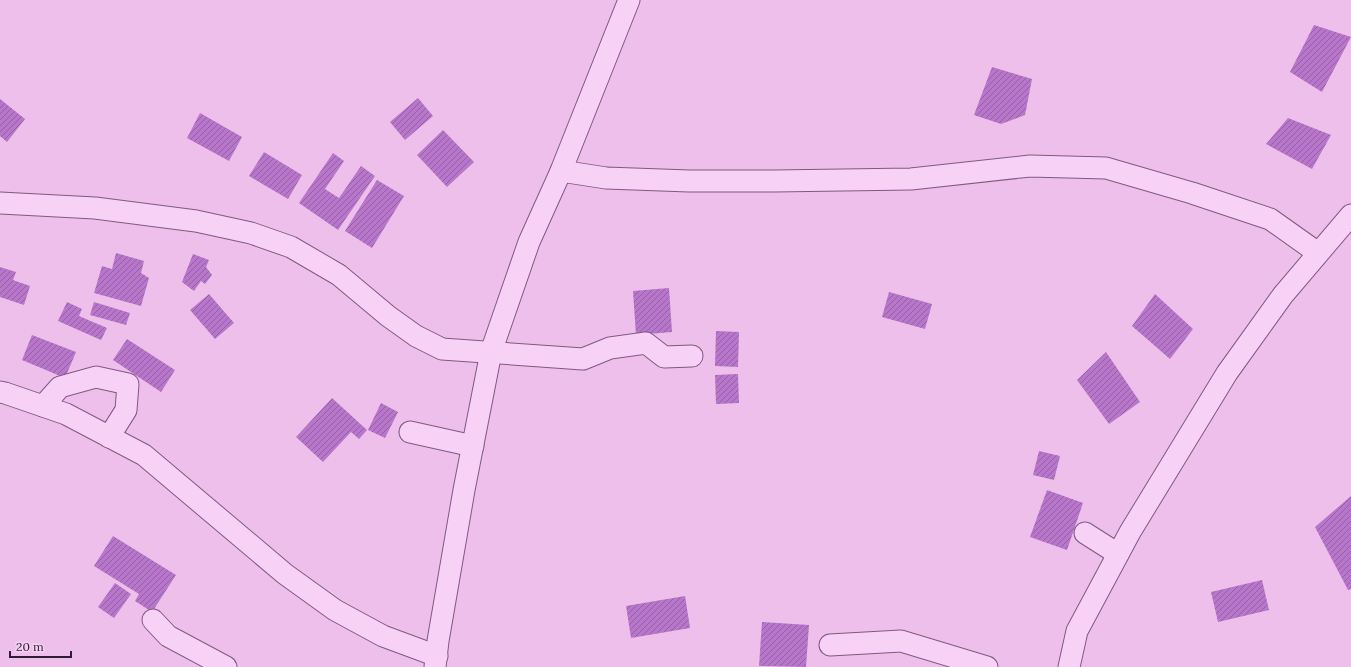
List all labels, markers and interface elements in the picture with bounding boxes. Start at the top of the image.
scale bar [10,633,71,659]
text: 20 m [16,639,44,654]

